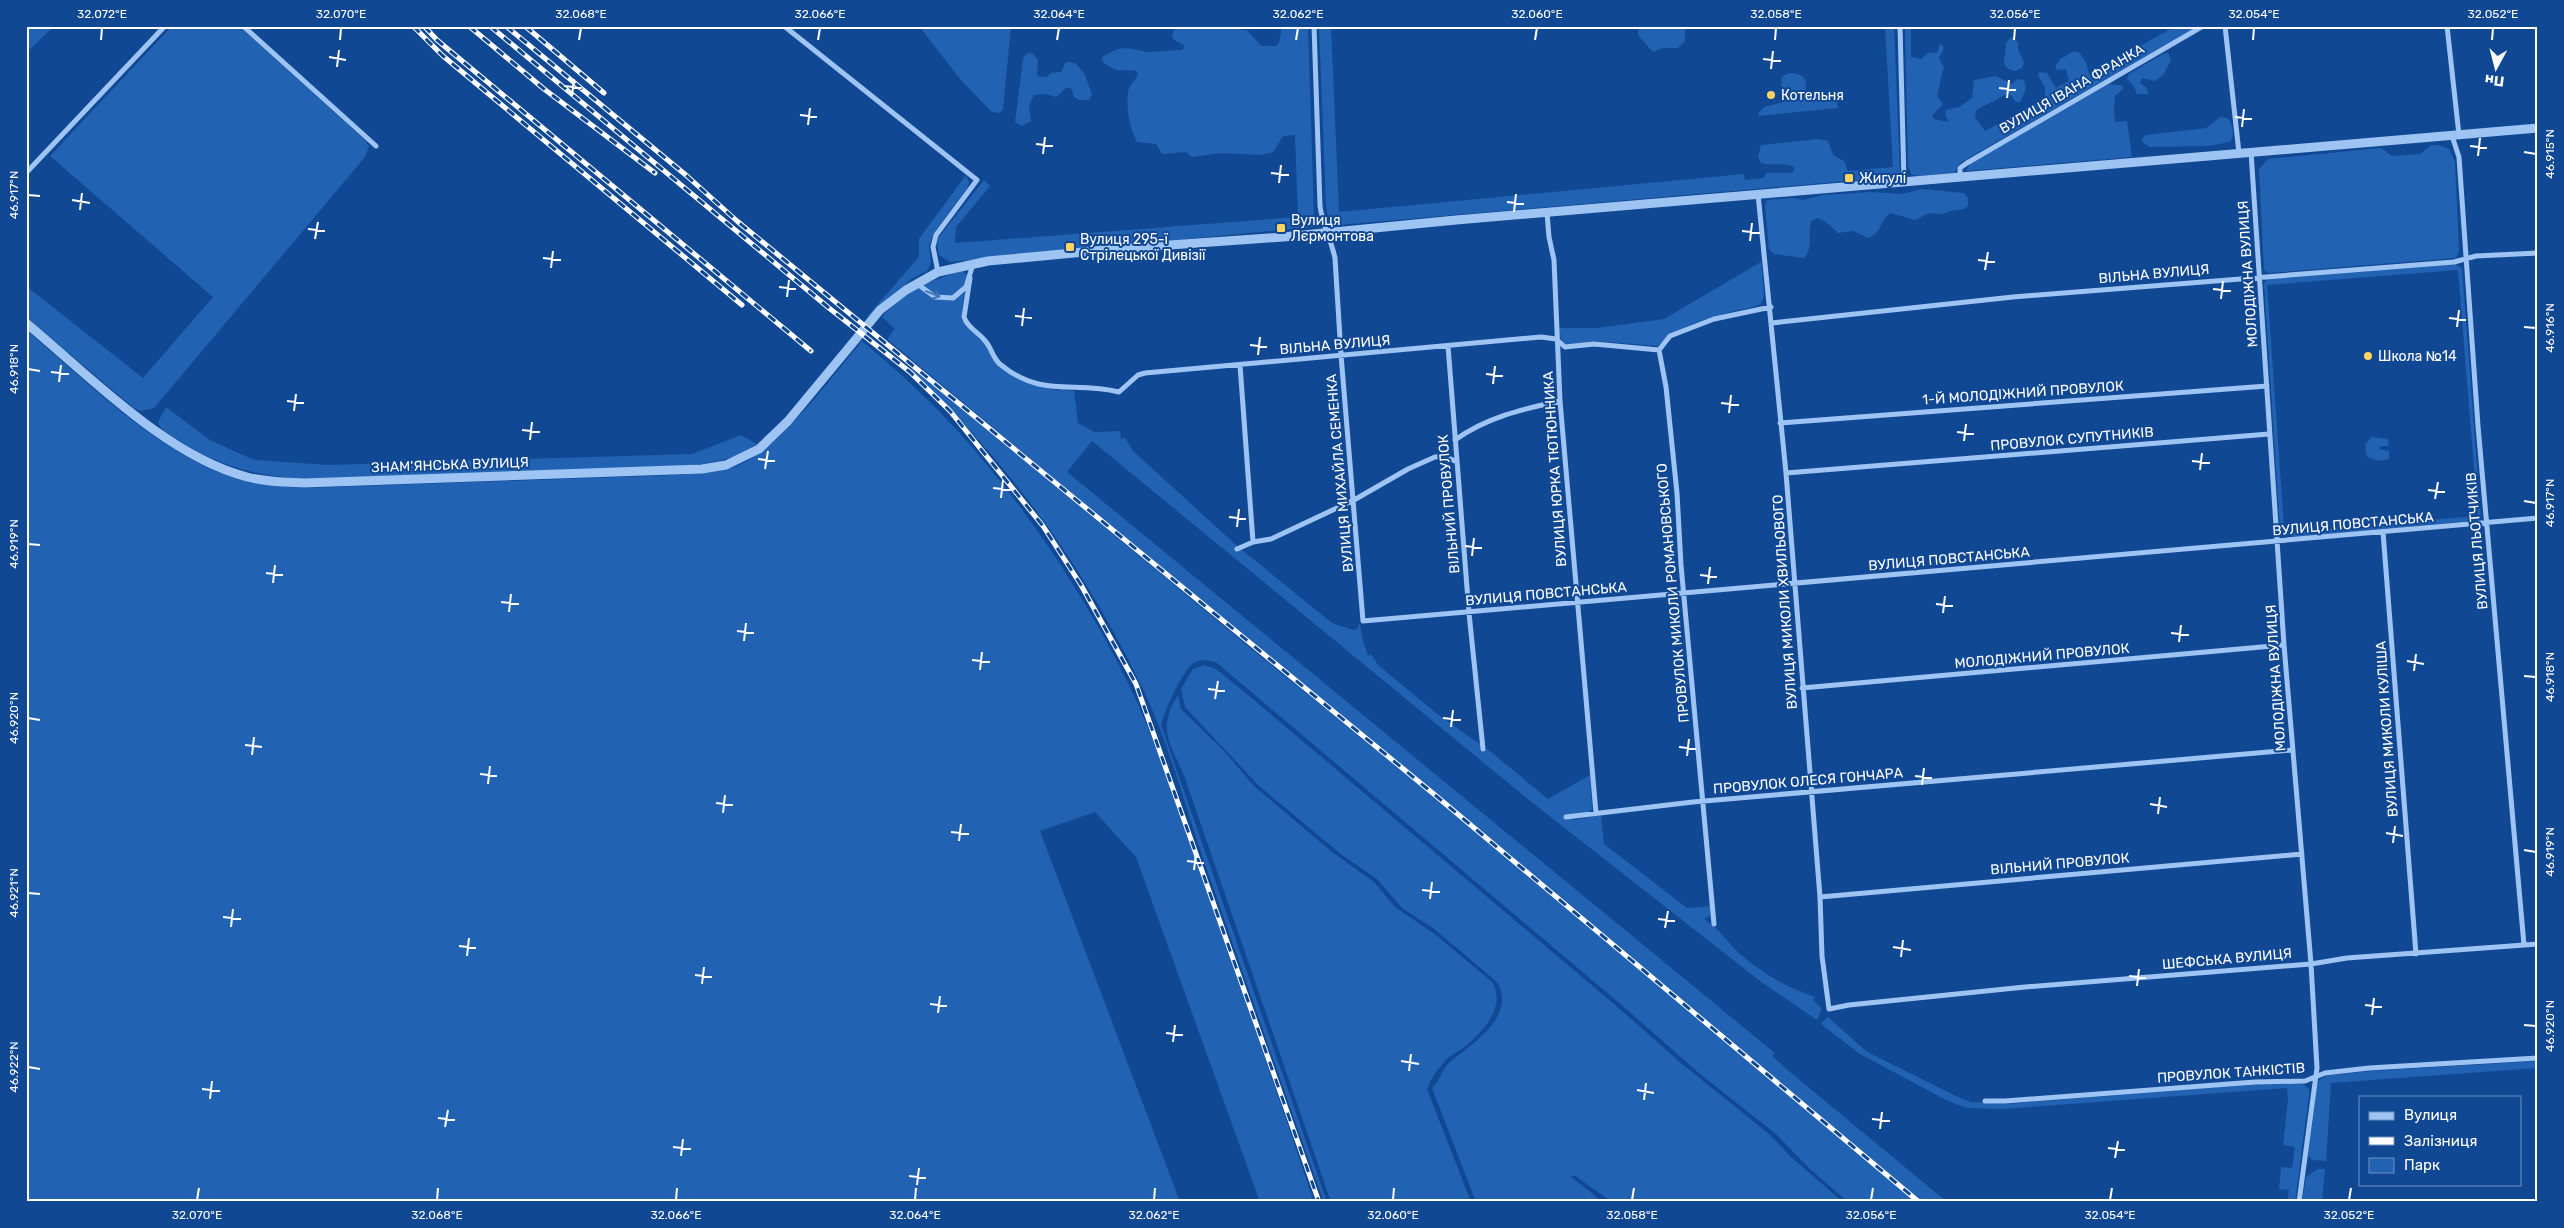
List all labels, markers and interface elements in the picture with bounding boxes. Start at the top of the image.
text: 32.072°E [77,7,127,21]
text: 32.070°E [316,7,366,21]
text: 32.068°E [555,7,607,21]
text: 32.066°E [794,7,846,21]
text: 32.064°E [1033,7,1085,21]
text: 32.062°E [1273,7,1323,21]
text: 32.060°E [1511,7,1563,21]
text: 32.058°E [1750,7,1802,21]
text: 32.056°E [1989,7,2041,21]
text: 32.054°E [2228,7,2280,21]
text: 32.052°E [2468,7,2518,21]
street label: ВУЛИЦЯ ІВАНА ФРАНКА [1997,40,2148,137]
north arrow [2472,42,2522,92]
text: Пн [2484,71,2505,90]
place label: Котельня [1781,87,1844,104]
marker: Котельня [1765,89,1777,101]
text: 46.915°N [2543,129,2557,179]
place label: Жигулі [1859,170,1906,187]
text: 46.917°N [7,171,21,219]
marker: Жигулі [1843,172,1855,184]
street label: МОЛОДІЖНА ВУЛИЦЯ [2234,200,2262,348]
place label: Вулиця Лєрмонтова [1291,212,1374,245]
marker: Вулиця Лєрмонтова [1275,222,1287,234]
place label: Вулиця 295-ї Стрілецької Дивізії [1080,231,1206,264]
marker: Вулиця 295-ї Стрілецької Дивізії [1064,241,1076,253]
street label: ВІЛЬНА ВУЛИЦЯ [2098,261,2210,287]
one-way arrow [925,290,940,300]
text: 46.916°N [2543,303,2557,353]
street label: ВІЛЬНА ВУЛИЦЯ [1279,332,1391,358]
text: 46.918°N [7,344,21,394]
place label: Школа №14 [2378,348,2457,365]
marker: Школа №14 [2362,350,2374,362]
street label: ВУЛИЦЯ ЮРКА ТЮТЮННИКА [1540,370,1570,567]
street label: ВУЛИЦЯ МИХАЙЛА СЕМЕНКА [1322,373,1357,573]
street label: 1-Й МОЛОДІЖНИЙ ПРОВУЛОК [1922,376,2124,409]
street label: ПРОВУЛОК СУПУТНИКІВ [1990,423,2154,455]
street label: ВІЛЬНИЙ ПРОВУЛОК [1433,434,1464,574]
street label: ЗНАМ'ЯНСЬКА ВУЛИЦЯ [371,454,529,476]
street label: ПРОВУЛОК МИКОЛИ РОМАНОВСЬКОГО [1653,463,1693,723]
street label: ВУЛИЦЯ ЛЬОТЧИКІВ [2463,472,2491,610]
text: 46.917°N [2543,479,2557,527]
street label: ВУЛИЦЯ МИКОЛИ ХВИЛЬОВОГО [1769,494,1801,710]
street label: ВУЛИЦЯ ПОВСТАНСЬКА [2272,508,2435,540]
text: 46.919°N [7,519,21,569]
street label: ВУЛИЦЯ ПОВСТАНСЬКА [1868,543,2031,575]
street label: ВУЛИЦЯ ПОВСТАНСЬКА [1465,578,1628,610]
street label: МОЛОДІЖНА ВУЛИЦЯ [2262,604,2290,752]
street label: МОЛОДІЖНИЙ ПРОВУЛОК [1954,639,2130,672]
street label: ВУЛИЦЯ МИКОЛИ КУЛІША [2372,640,2402,818]
text: 46.918°N [2543,652,2557,702]
text: 46.920°N [7,692,21,744]
street label: ПРОВУЛОК ОЛЕСЯ ГОНЧАРА [1712,764,1904,798]
text: 46.919°N [2543,827,2557,877]
street label: ВІЛЬНИЙ ПРОВУЛОК [1990,848,2130,879]
text: 46.921°N [7,868,21,918]
street label: ШЕФСЬКА ВУЛИЦЯ [2161,945,2293,973]
text: 46.920°N [2543,1000,2557,1052]
text: 46.922°N [7,1041,21,1093]
street label: ПРОВУЛОК ТАНКІСТІВ [2156,1059,2306,1087]
legend [2359,1096,2522,1186]
text: Вулиця [2404,1106,2457,1124]
text: Залізниця [2404,1132,2477,1150]
text: Парк [2404,1156,2440,1174]
text: 32.070°E [172,1208,222,1222]
text: 32.068°E [411,1208,463,1222]
text: 32.066°E [650,1208,702,1222]
text: 32.064°E [889,1208,941,1222]
text: 32.062°E [1129,1208,1179,1222]
text: 32.060°E [1367,1208,1419,1222]
text: 32.058°E [1606,1208,1658,1222]
text: 32.056°E [1845,1208,1897,1222]
text: 32.054°E [2084,1208,2136,1222]
text: 32.052°E [2324,1208,2374,1222]

